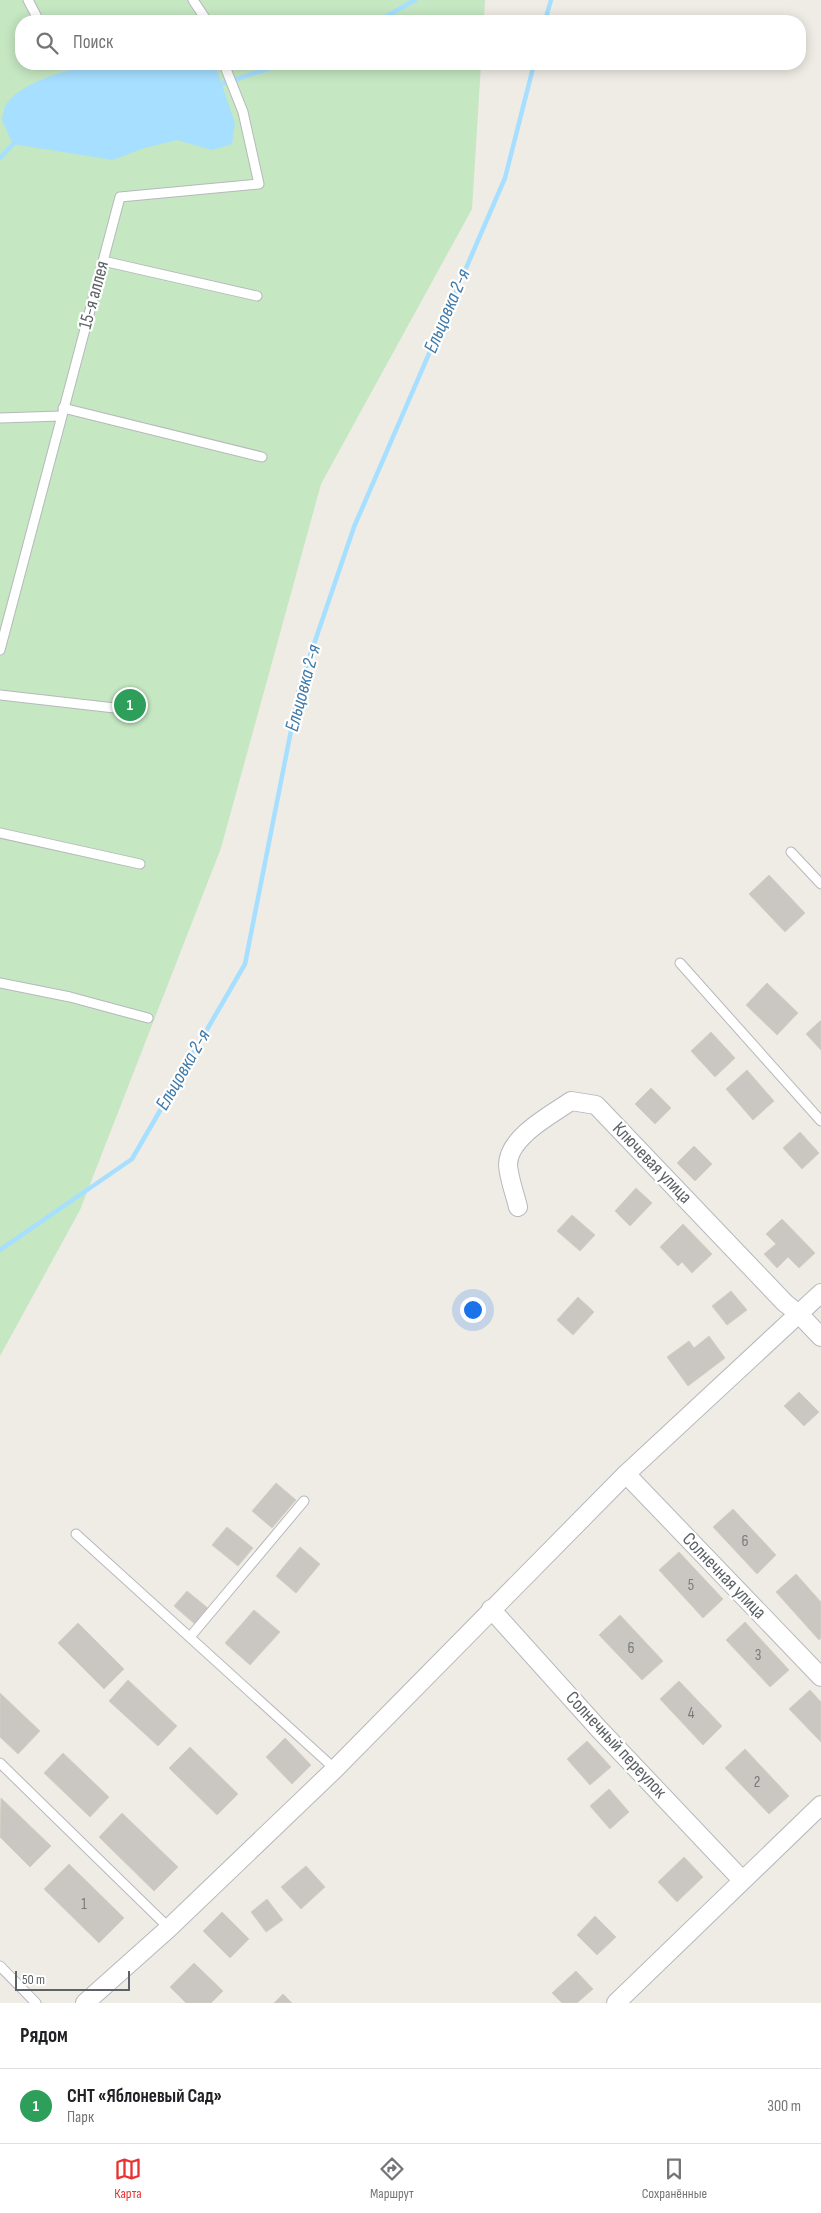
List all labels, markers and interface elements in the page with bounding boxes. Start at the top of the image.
search box [15,15,806,70]
icon: search [33,29,61,57]
text: Поиск [73,31,113,54]
street label: 15-я аллея [74,258,114,332]
water label: Ельцовка 2-я [419,265,476,357]
water label: Ельцовка 2-я [280,642,326,734]
pin: 1 [114,686,146,724]
water label: Ельцовка 2-я [150,1025,216,1115]
street label: Ключевая улица [607,1117,697,1209]
your location [460,1297,486,1323]
street label: Солнечная улица [677,1528,771,1624]
house number: 6 [741,1532,749,1551]
house number: 5 [688,1576,694,1595]
house number: 6 [627,1639,635,1658]
house number: 3 [755,1646,761,1665]
street label: Солнечный переулок [561,1687,672,1804]
house number: 4 [688,1704,695,1723]
house number: 2 [754,1773,760,1792]
house number: 1 [81,1895,87,1914]
scale bar [15,1968,130,1991]
text: 50 m [22,1971,45,1988]
text: Рядом [20,2023,68,2048]
text: СНТ «Яблоневый Сад» [67,2085,222,2108]
text: 1 [33,2097,39,2116]
text: 300 m [767,2097,801,2116]
text: Парк [67,2108,94,2127]
tab: Карта [114,2155,142,2202]
tab: Маршрут [370,2155,414,2202]
tab: Сохранённые [642,2155,707,2202]

